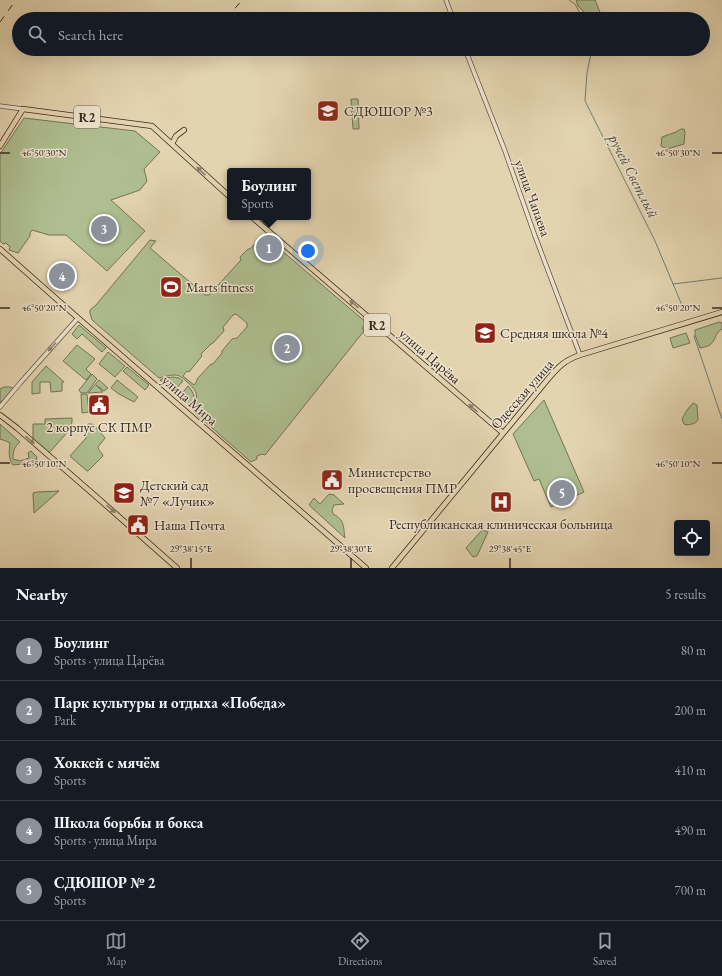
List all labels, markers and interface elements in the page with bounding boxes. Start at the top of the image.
search box [12,12,710,56]
icon: search [26,23,48,45]
text: Search here [58,25,123,44]
school or university icon: СДЮШОР №3 [315,98,341,124]
place label: СДЮШОР №3 [344,102,433,120]
road number: R2 [74,106,100,128]
water label: ручей Светлый [604,129,663,221]
text: 46°50'30"N [22,146,67,159]
text: 46°50'30"N [656,146,701,159]
street label: улица Чапаева [511,157,555,239]
one-way arrow [196,166,206,176]
popup [227,168,311,220]
text: Боулинг [241,176,297,195]
text: Sports [241,195,273,212]
pin: 3 [91,214,117,244]
pin: 1 [256,233,282,263]
your location [298,241,318,261]
pin: 4 [49,261,75,291]
sports icon: Marts fitness [158,274,184,300]
place label: Marts fitness [186,278,254,296]
one-way arrow [348,300,359,309]
text: 46°50'20"N [22,301,67,314]
text: 46°50'20"N [656,301,701,314]
road number: R2 [364,314,390,336]
school or university icon: Средняя школа №4 [472,320,498,346]
street label: улица Царёва [395,324,465,388]
place label: Средняя школа №4 [500,324,609,342]
pin: 2 [274,333,300,363]
one-way arrow [48,342,57,352]
street label: Одесская улица [487,355,558,433]
street label: улица Мира [158,371,222,429]
public building icon: 2 корпус СК ПМР [86,392,112,418]
one-way arrow [468,403,479,412]
place label: 2 корпус СК ПМР [46,418,152,436]
one-way arrow [25,435,36,444]
text: 46°50'10"N [22,457,67,470]
text: 46°50'10"N [656,457,701,470]
place label: Министерство просвещения ПМР [348,463,457,497]
public building icon: Министерство просвещения ПМР [319,467,345,493]
place label: Детский сад №7 «Лучик» [140,476,215,510]
pin: 5 [549,478,575,508]
school or university icon: Детский сад №7 «Лучик» [111,480,137,506]
hospital icon: Республиканская клиническая больница [488,489,514,515]
one-way arrow [106,505,116,514]
public building icon: Наша Почта [125,512,151,538]
place label: Республиканская клиническая больница [389,515,613,533]
place label: Наша Почта [154,516,226,534]
map controls [674,520,710,556]
button: locate [674,520,710,556]
text: 29°38'15"E [170,542,213,555]
text: 29°38'30"E [330,542,373,555]
text: 29°38'45"E [489,542,532,555]
text: Nearby [16,583,68,605]
text: 5 results [665,586,706,603]
text: Боулинг [54,633,109,652]
text: 1 [26,642,32,659]
text: 80 m [681,642,706,659]
text: Sports · улица Царёва [54,652,164,669]
text: Парк культуры и отдыха «Победа» [54,693,286,712]
text: 2 [26,702,32,719]
text: 200 m [675,702,706,719]
text: Park [54,712,76,729]
text: Хоккей с мячём [54,753,160,772]
text: 3 [26,762,32,779]
text: 410 m [675,762,706,779]
text: Sports [54,772,86,789]
text: Школа борьбы и бокса [54,813,203,832]
text: 4 [26,822,32,839]
text: 490 m [675,822,706,839]
text: Sports · улица Мира [54,832,157,849]
text: СДЮШОР № 2 [54,873,155,892]
text: 5 [26,882,32,899]
text: 700 m [675,882,706,899]
text: Sports [54,892,86,909]
tab: Map [105,930,127,968]
tab: Directions [338,930,382,968]
tab: Saved [593,930,617,968]

